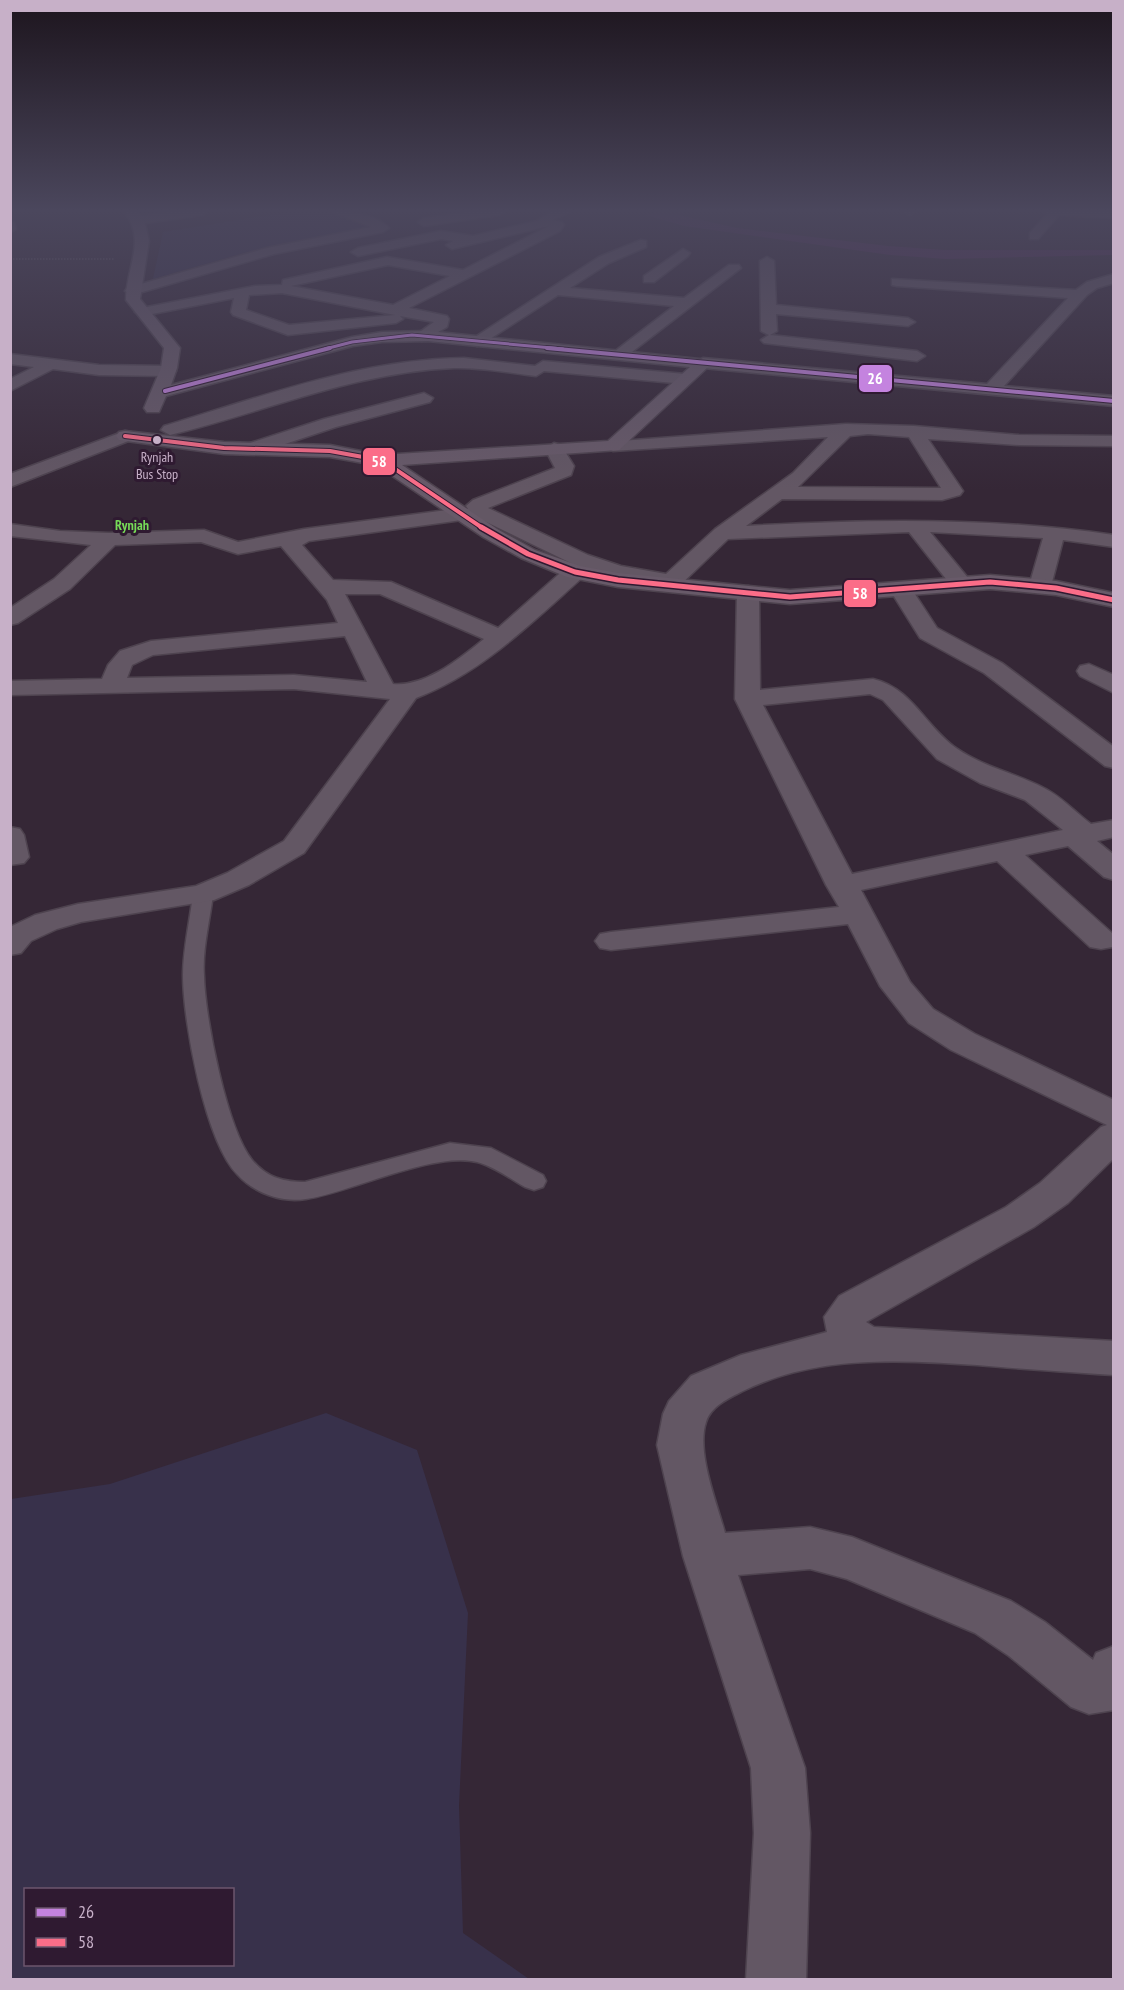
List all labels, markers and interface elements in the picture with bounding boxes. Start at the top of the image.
line badge: 26 [858,364,893,393]
text: 26 [867,368,883,388]
marker: Rynjah Bus Stop [151,434,163,446]
line badge: 58 [362,447,396,476]
place label: Rynjah Bus Stop [136,448,178,483]
text: 58 [371,451,387,471]
district label: Rynjah [115,516,149,534]
line badge: 58 [843,579,877,608]
text: 58 [852,583,868,603]
legend [24,1888,234,1966]
text: 26 [78,1900,94,1923]
text: 58 [78,1930,94,1953]

